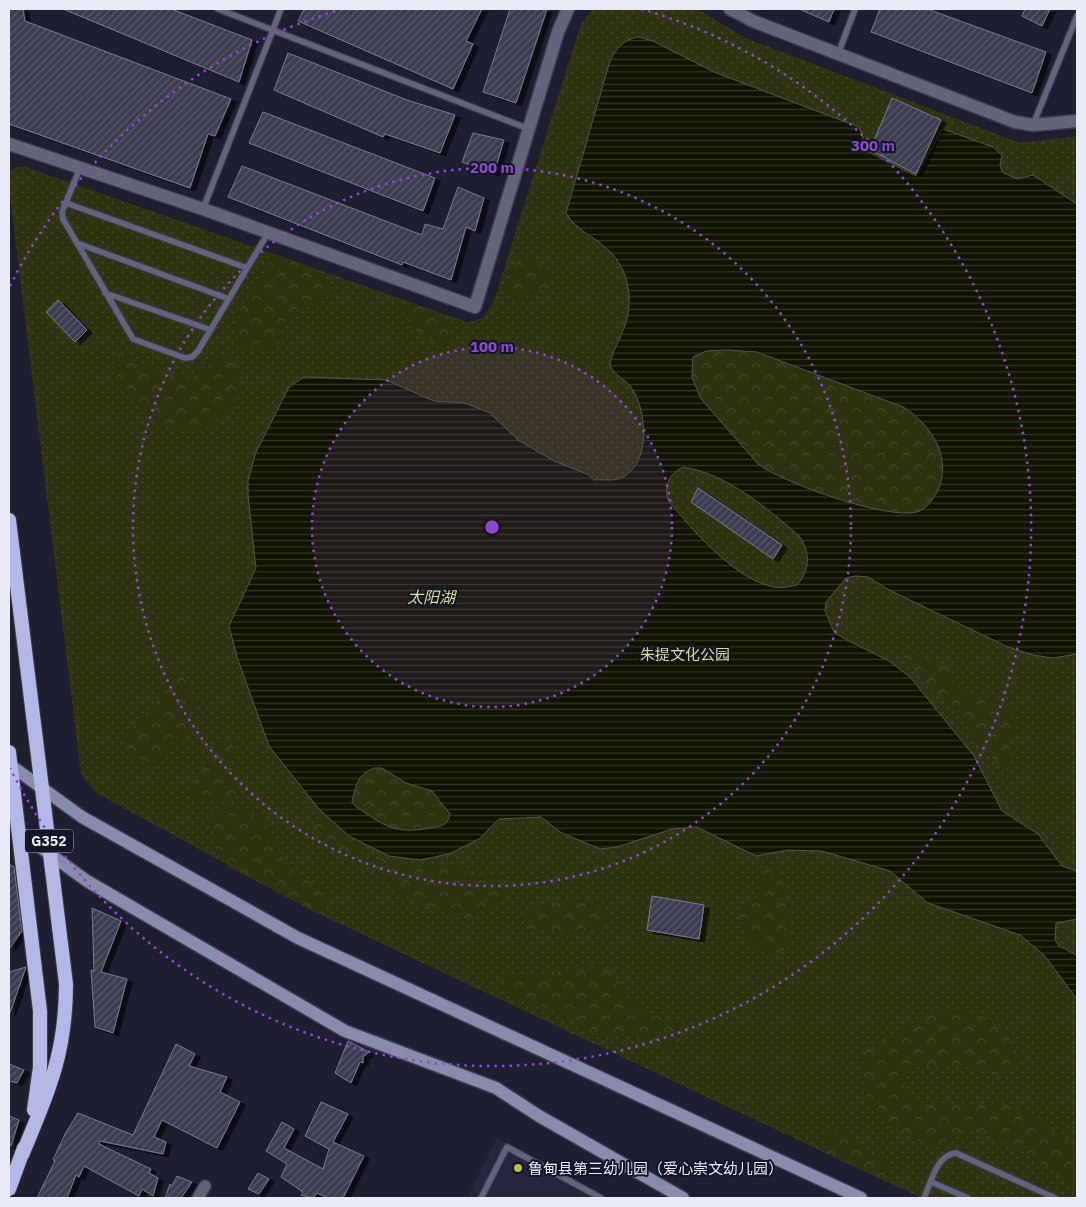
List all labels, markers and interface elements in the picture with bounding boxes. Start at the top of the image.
text: 300 m [851,136,895,155]
text: 200 m [470,158,514,177]
text: 100 m [470,337,514,356]
centre of rings [483,518,501,536]
water label: 太阳湖 [407,587,458,607]
park label: 朱提文化公园 [640,645,730,664]
road number: G352 [25,829,73,852]
place label: 鲁甸县第三幼儿园（爱心崇文幼儿园） [528,1159,783,1178]
marker: 鲁甸县第三幼儿园（爱心崇文幼儿园） [512,1162,524,1174]

